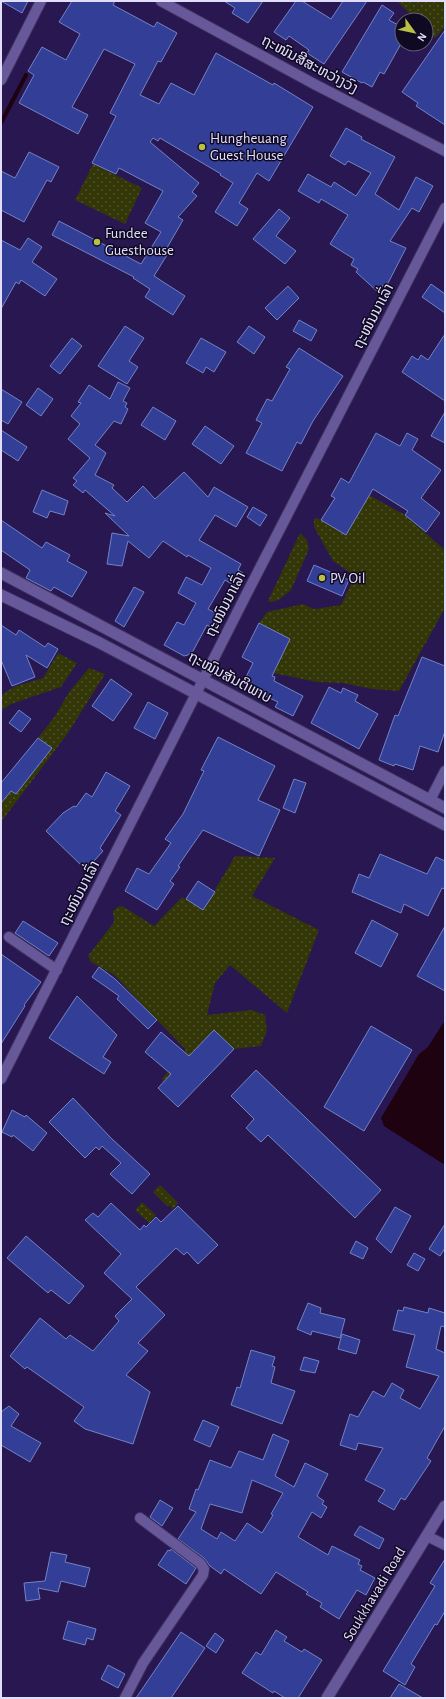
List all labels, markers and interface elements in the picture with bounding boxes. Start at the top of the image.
north arrow [394,12,434,52]
street label: ຖະໜົນສີສະຫວ່າງວົງ [259,31,362,96]
text: N [415,31,429,43]
place label: Hungheuang Guest House [210,131,288,163]
marker: Hungheuang Guest House [197,142,207,152]
place label: Fundee Guesthouse [105,226,174,258]
marker: Fundee Guesthouse [92,237,102,247]
street label: ຖະໜົນນາເລົ່າ [347,279,396,351]
street label: ຖະໜົນນາເລົ່າ [199,567,248,639]
place label: PV Oil [330,571,365,586]
marker: PV Oil [317,573,327,583]
street label: ຖະໜົນສັນຕິພາບ [186,647,275,706]
street label: ຖະໜົນນາເລົ່າ [53,856,102,928]
street label: Soukkhavadi Road [341,1544,408,1644]

